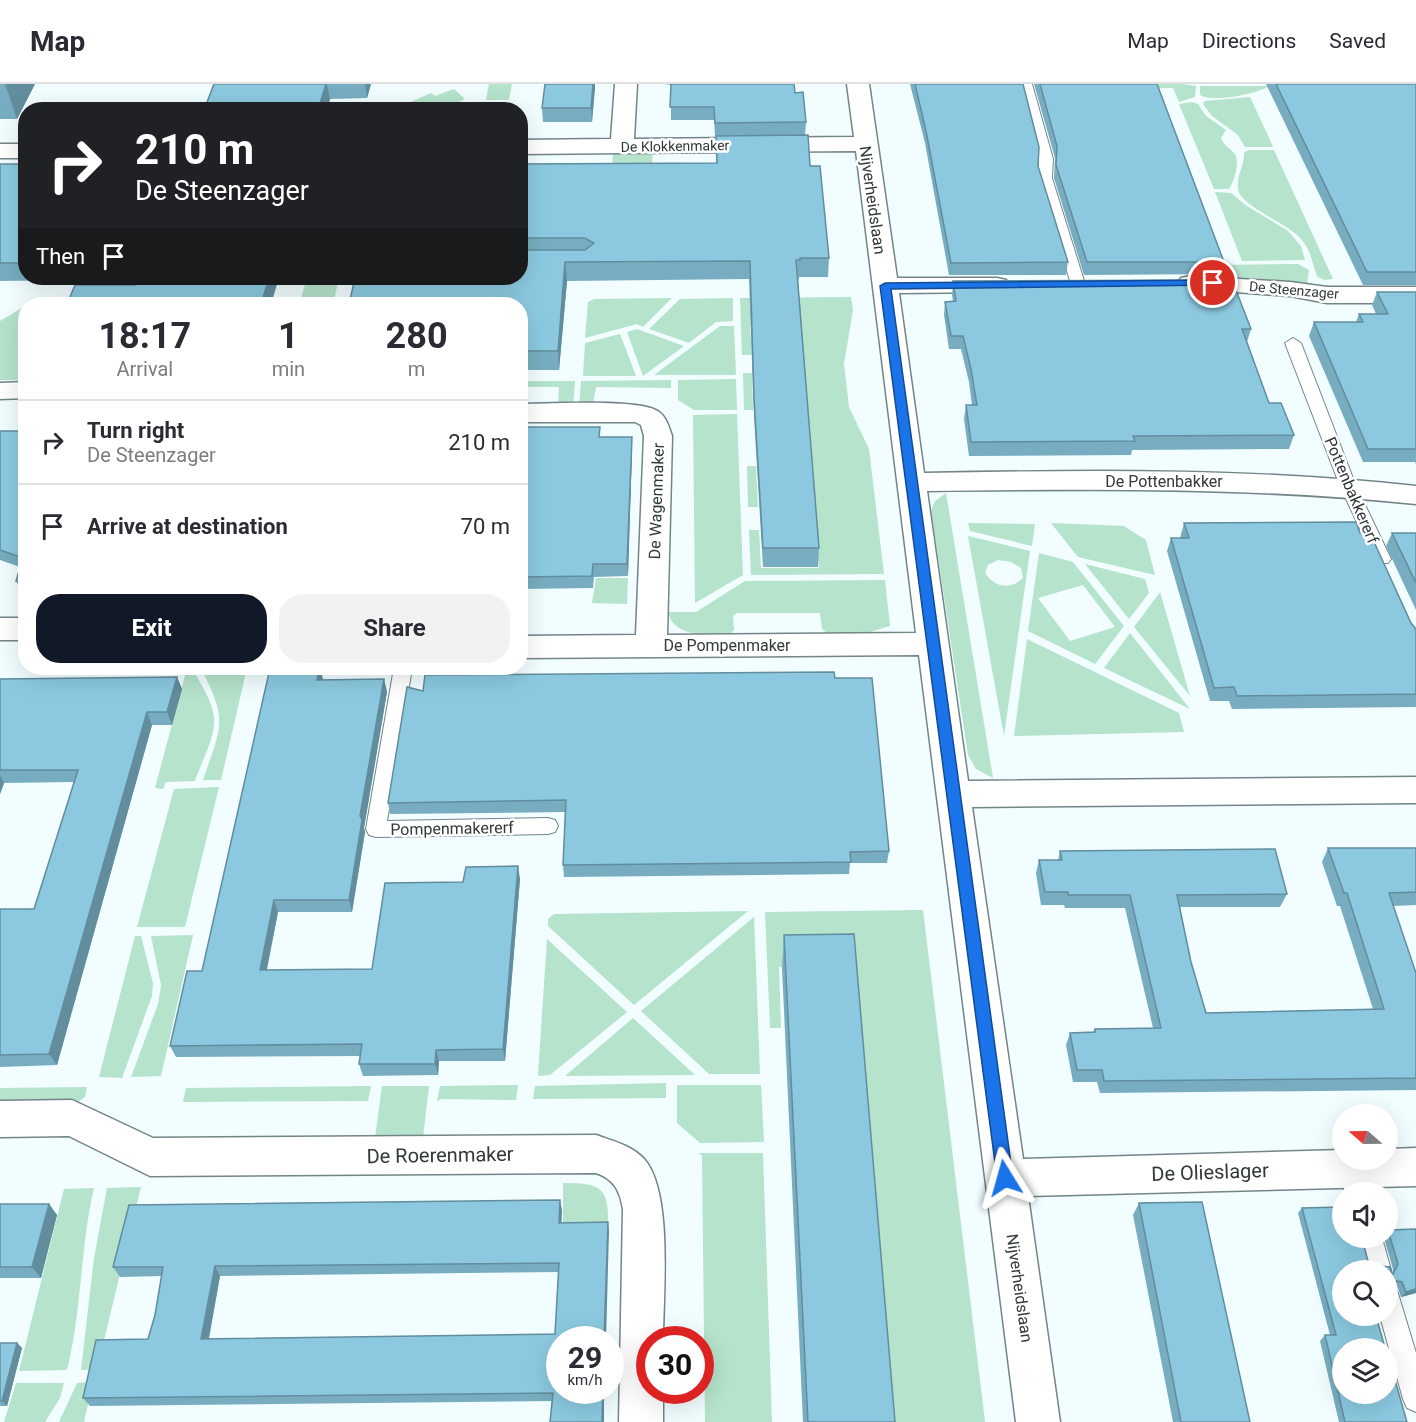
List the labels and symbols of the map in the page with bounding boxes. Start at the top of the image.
street label: De Klokkenmaker [621,137,730,155]
street label: Nijverheidslaan [855,145,890,256]
pin [1187,257,1238,308]
street label: De Steenzager [1248,278,1340,302]
street label: Pottenbakkererf [1321,434,1383,547]
street label: De Wagenmaker [645,442,668,560]
street label: De Pottenbakker [1105,472,1223,491]
street label: De Pompenmaker [664,636,791,655]
street label: Pompenmakererf [390,818,514,839]
north arrow [1332,1104,1398,1170]
street label: De Roerenmaker [366,1142,514,1168]
position arrow [973,1146,1037,1210]
street label: De Olieslager [1151,1158,1269,1186]
street label: Nijverheidslaan [1002,1233,1037,1344]
speed limit sign: 30 [636,1326,714,1404]

